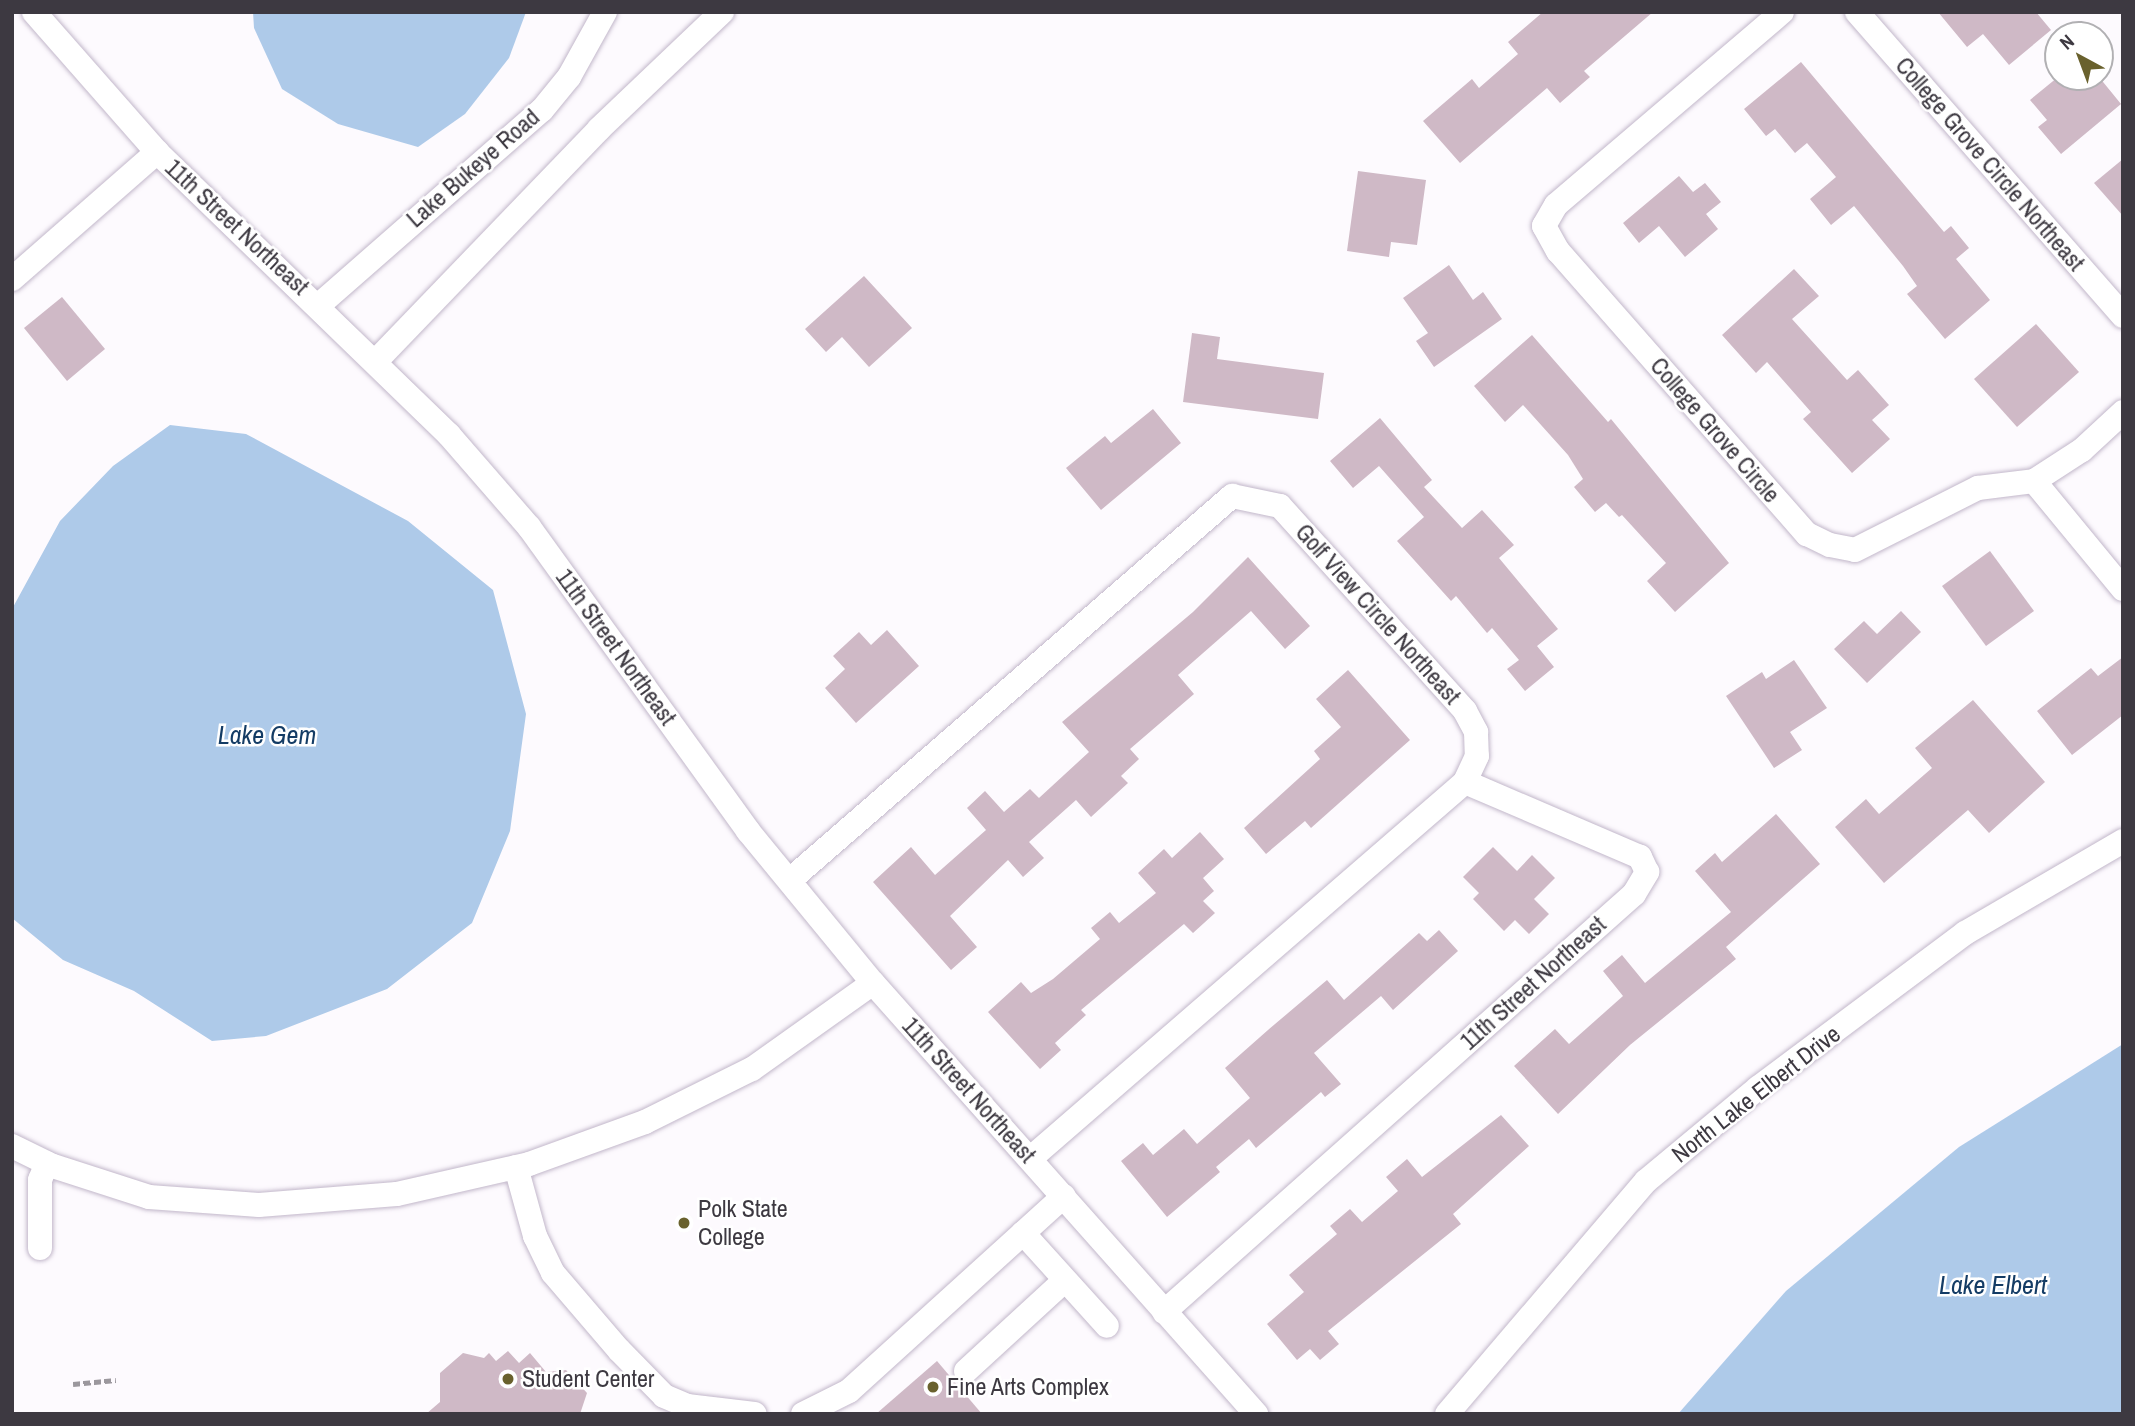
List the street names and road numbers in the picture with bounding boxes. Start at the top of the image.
street label: College Grove Circle Northeast [1889,51,2091,277]
street label: Lake Bukeye Road [401,103,545,233]
street label: 11th Street Northeast [159,153,315,301]
street label: College Grove Circle [1644,352,1786,508]
street label: Golf View Circle Northeast [1289,518,1467,710]
street label: 11th Street Northeast [550,563,682,731]
street label: 11th Street Northeast [1454,910,1612,1056]
street label: 11th Street Northeast [896,1011,1042,1169]
street label: North Lake Elbert Drive [1666,1019,1846,1169]

